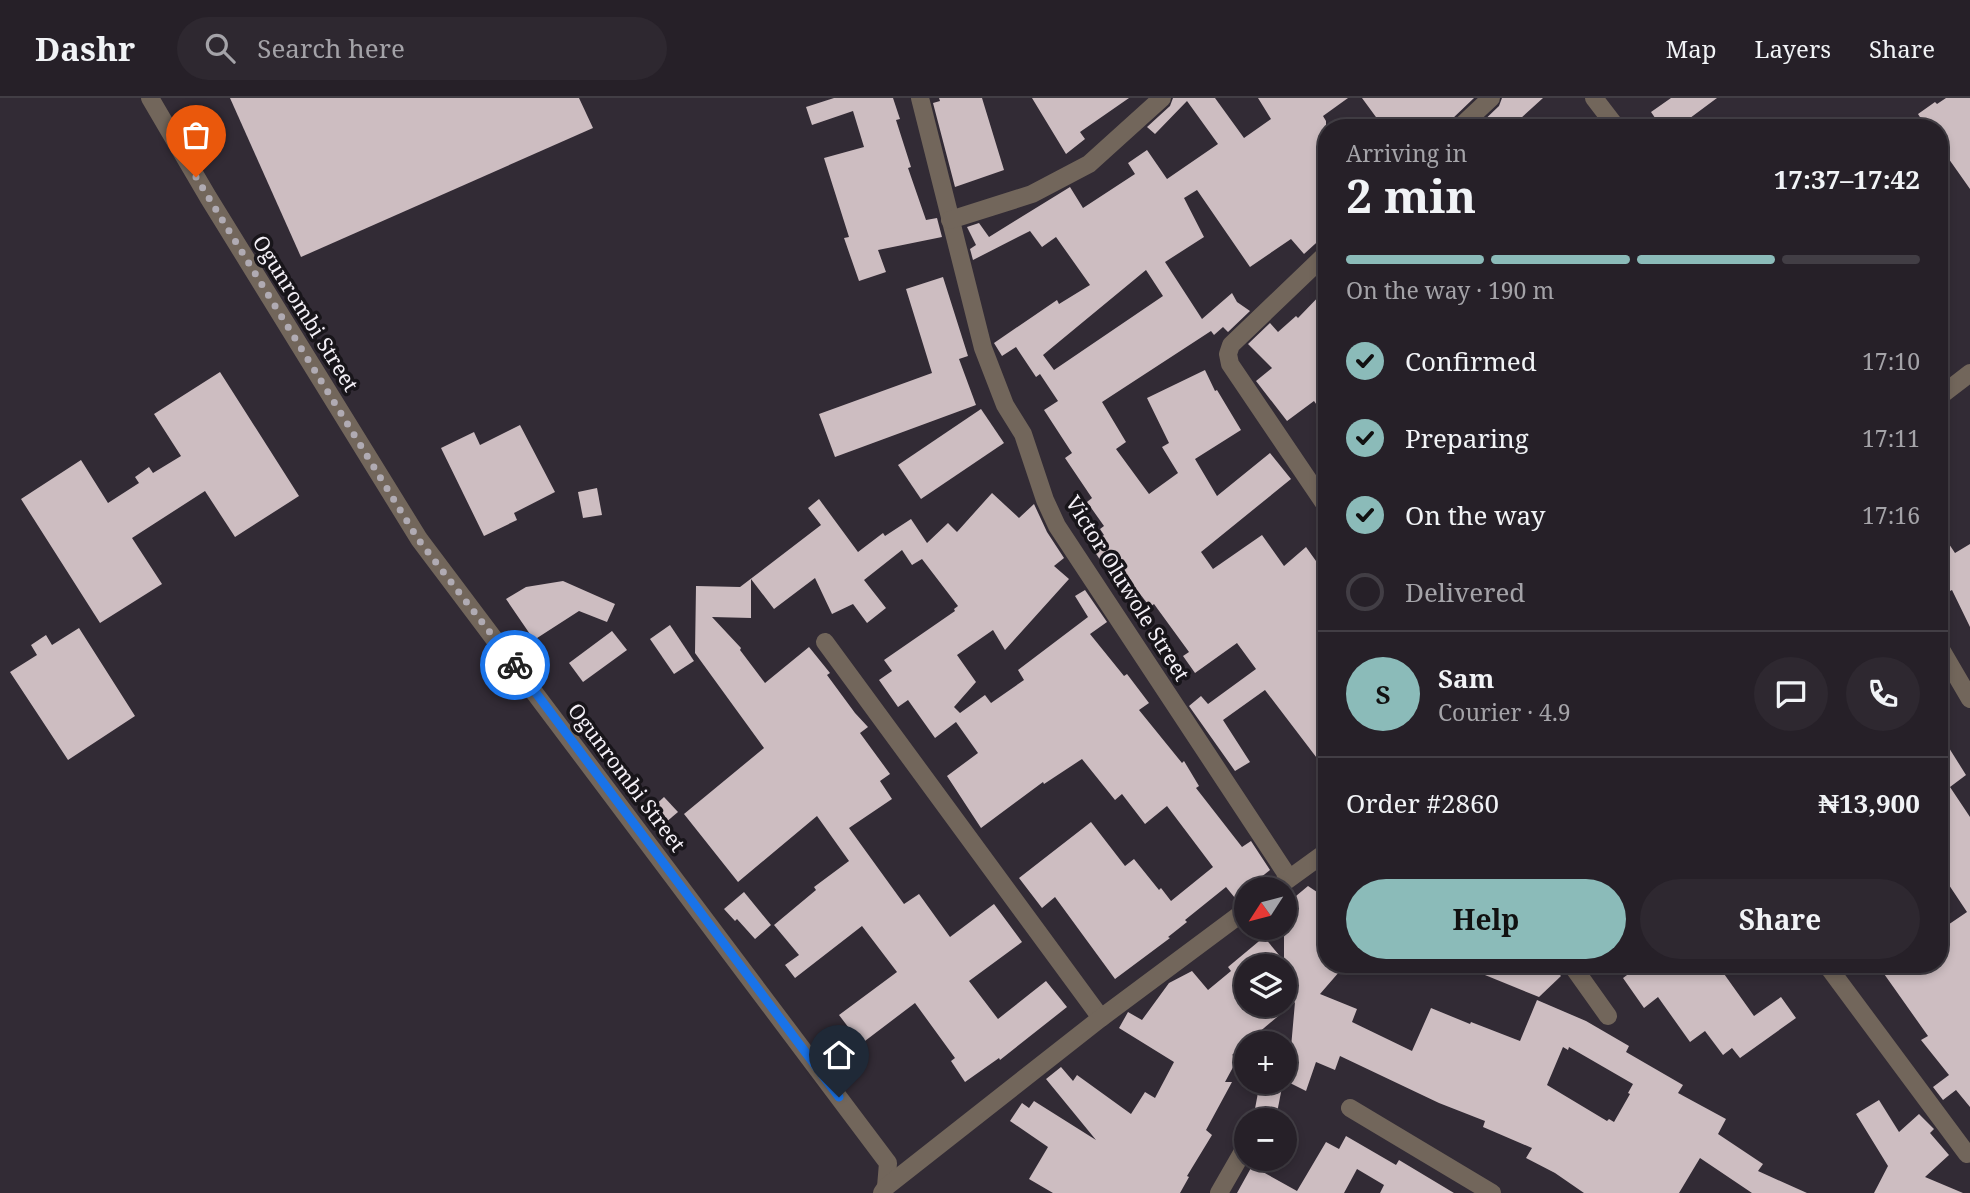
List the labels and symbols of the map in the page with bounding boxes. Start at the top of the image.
pin [166,105,226,177]
street label: Ogunrombi Street [247,230,365,396]
street label: Victor Oluwole Street [1060,490,1196,686]
courier [480,630,550,700]
street label: Ogunrombi Street [562,697,692,857]
north arrow [1234,877,1297,940]
pin [809,1025,869,1097]

